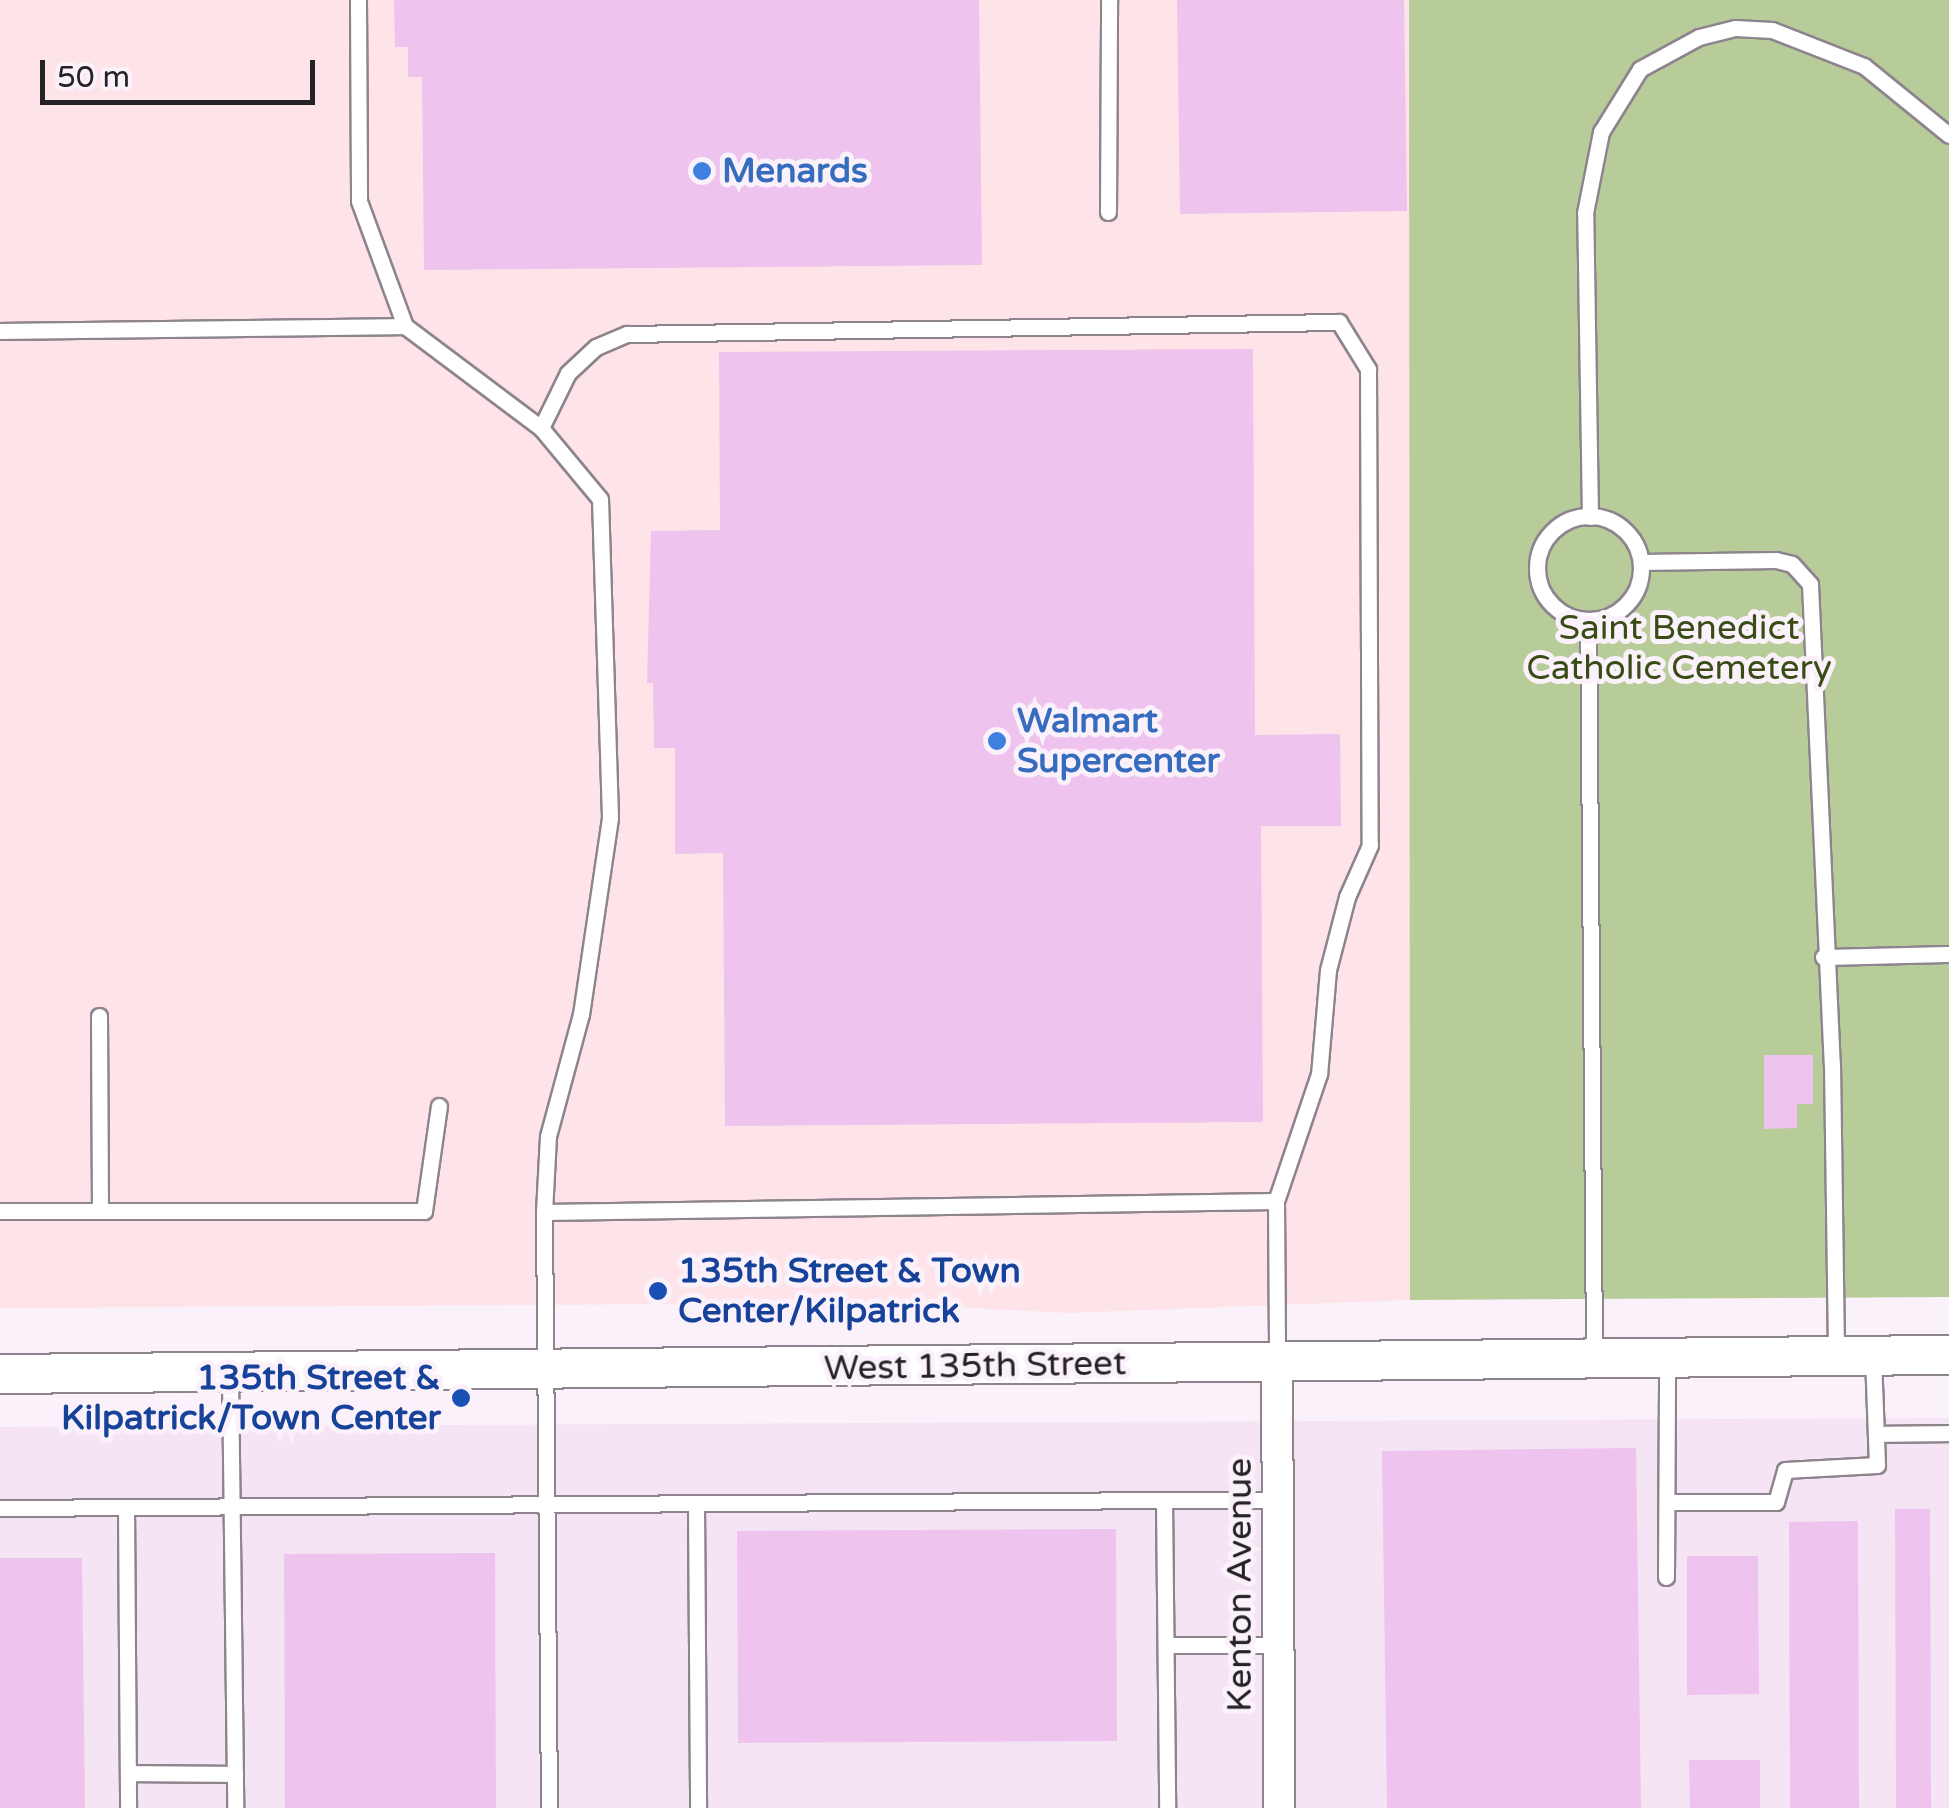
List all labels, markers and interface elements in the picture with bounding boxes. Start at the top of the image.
scale bar [45,40,320,102]
text: 50 m [57,59,130,96]
place label: Menards [722,150,868,192]
marker: Menards [691,160,713,182]
park label: Saint Benedict Catholic Cemetery [1526,607,1832,689]
place label: Walmart Supercenter [1017,700,1220,782]
marker: Walmart Supercenter [986,730,1008,752]
place label: 135th Street & Town Center/Kilpatrick [678,1250,1021,1332]
marker: 135th Street & Town Center/Kilpatrick [647,1280,669,1302]
street label: West 135th Street [823,1342,1127,1390]
place label: 135th Street & Kilpatrick/Town Center [61,1357,441,1439]
marker: 135th Street & Kilpatrick/Town Center [450,1387,472,1409]
street label: Kenton Avenue [1219,1458,1261,1712]

